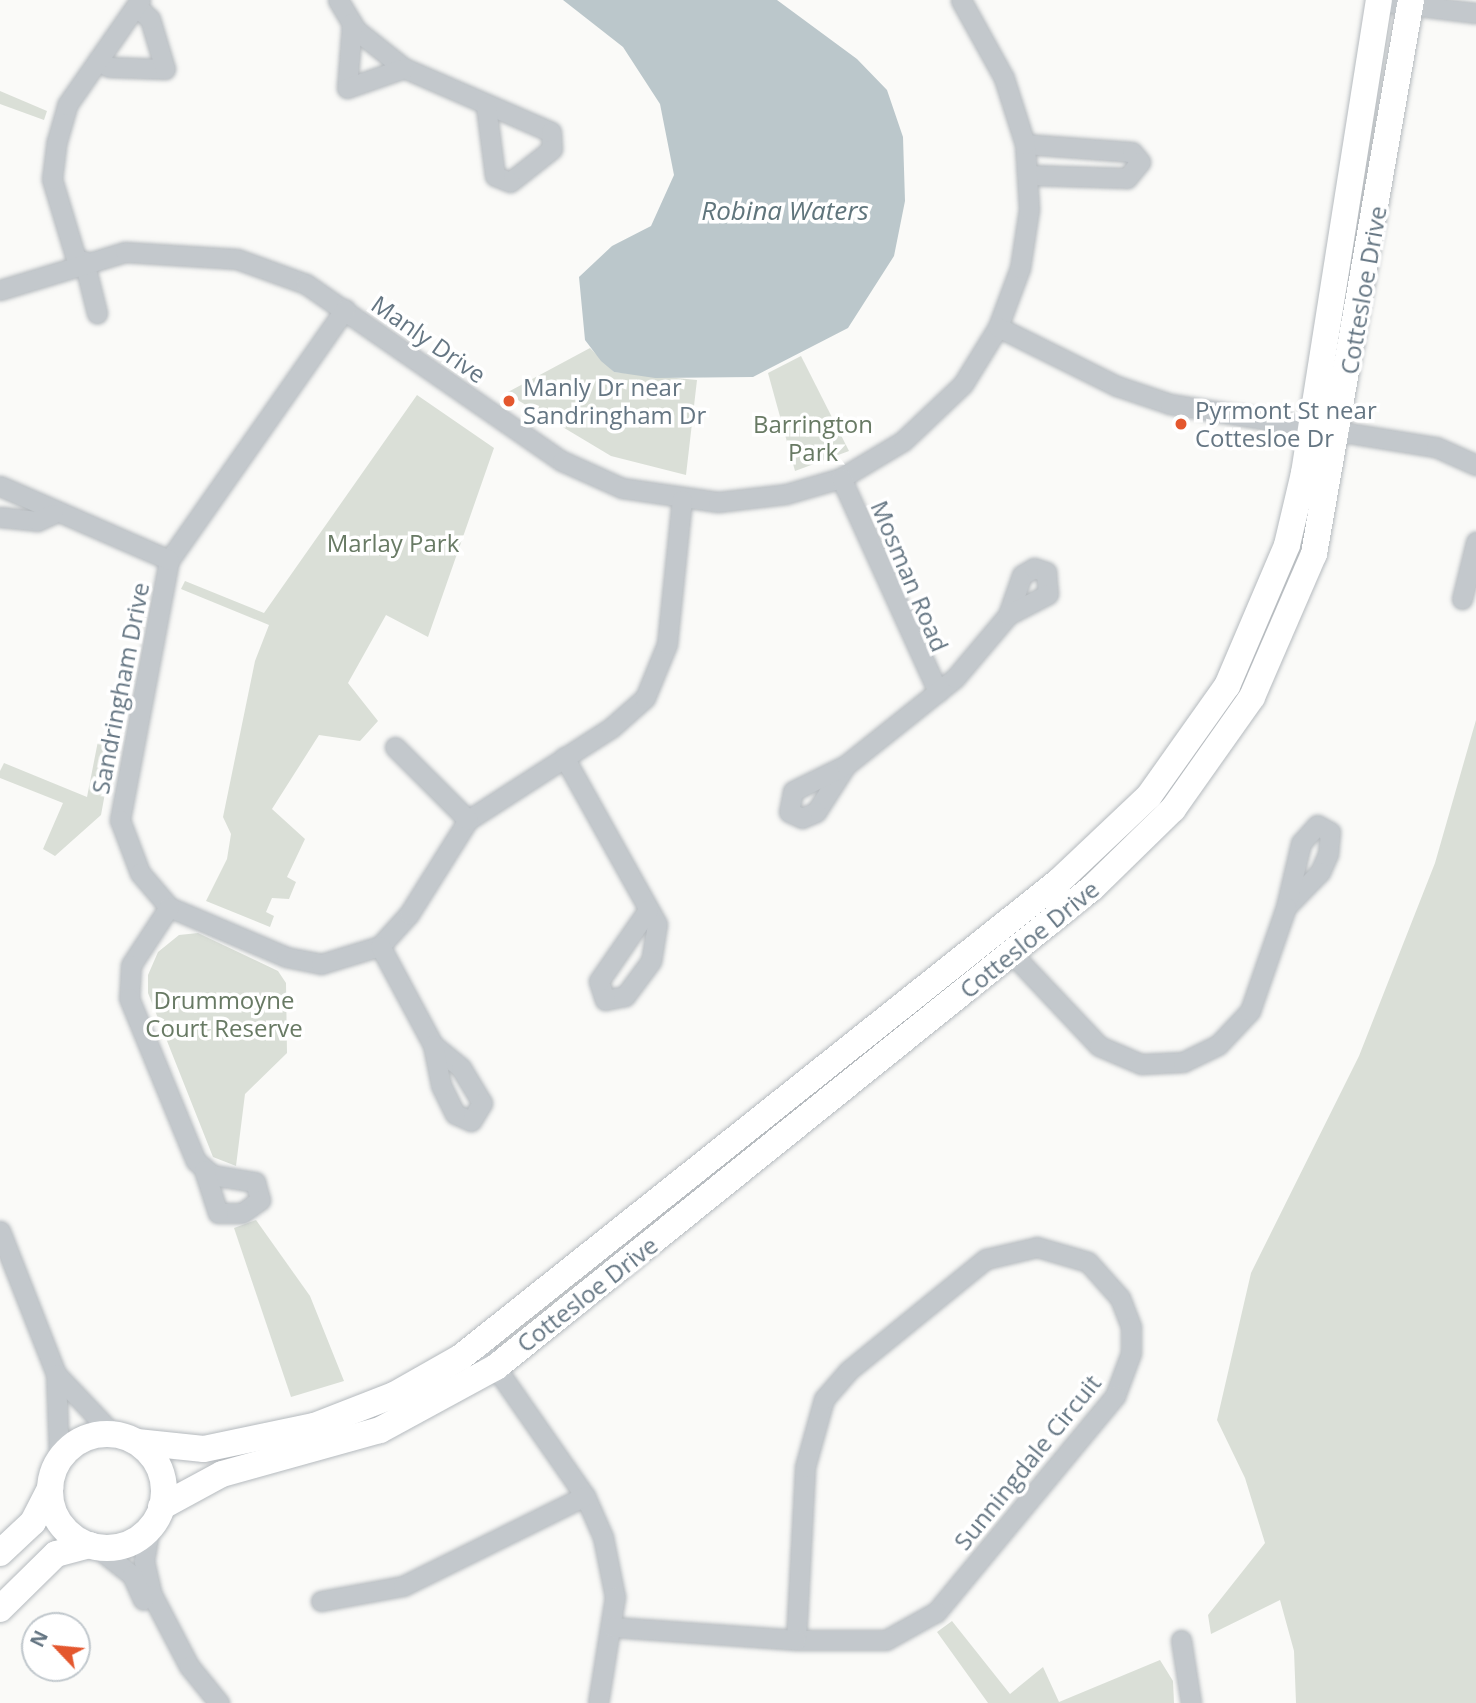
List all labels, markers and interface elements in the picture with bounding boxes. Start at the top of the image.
water label: Robina Waters [701,195,869,227]
street label: Cottesloe Drive [1334,204,1392,376]
street label: Manly Drive [366,289,492,389]
place label: Manly Dr near Sandringham Dr [523,373,706,429]
marker: Manly Dr near Sandringham Dr [501,393,517,409]
place label: Pyrmont St near Cottesloe Dr [1195,396,1377,452]
park label: Barrington Park [753,410,873,466]
marker: Pyrmont St near Cottesloe Dr [1173,416,1189,432]
street label: Mosman Road [865,496,955,656]
park label: Marlay Park [327,529,459,557]
street label: Sandringham Drive [85,580,155,796]
street label: Cottesloe Drive [954,874,1104,1004]
park label: Drummoyne Court Reserve [145,986,303,1042]
street label: Cottesloe Drive [511,1230,663,1358]
street label: Sunningdale Circuit [948,1369,1106,1555]
north arrow [21,1612,91,1682]
text: N [24,1626,54,1651]

